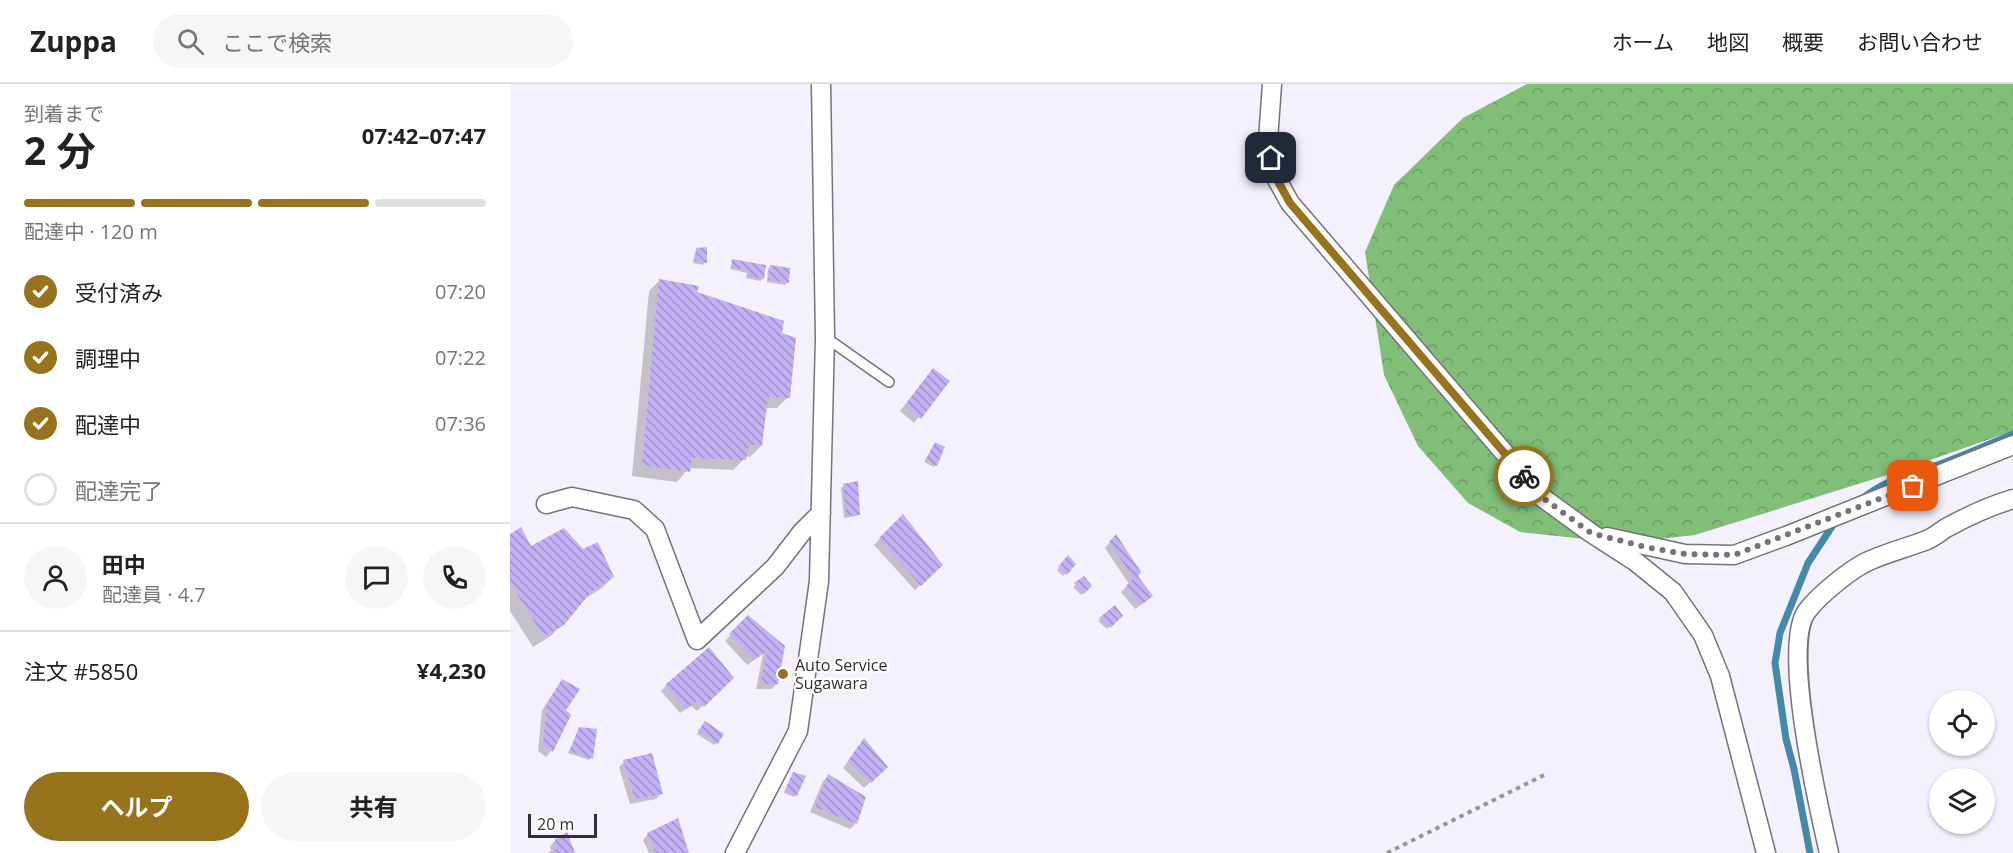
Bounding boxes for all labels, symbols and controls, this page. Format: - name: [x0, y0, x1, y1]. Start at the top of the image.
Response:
- search box: [153, 14, 573, 68]
- text: Zuppa: [30, 22, 117, 60]
- icon: search: [174, 25, 207, 58]
- text: ここで検索: [222, 27, 332, 57]
- text: ホーム: [1612, 28, 1674, 56]
- text: 地図: [1707, 28, 1749, 56]
- text: 概要: [1782, 28, 1824, 56]
- text: お問い合わせ: [1857, 28, 1983, 56]
- text: 到着まで: [24, 100, 104, 127]
- text: 07:42–07:47: [362, 120, 486, 150]
- text: 2 分: [24, 123, 95, 176]
- pin: [1245, 132, 1296, 183]
- icon: home: [1254, 141, 1287, 174]
- text: 配達中 · 120 m: [24, 218, 158, 245]
- icon: check: [24, 275, 57, 308]
- text: 受付済み: [75, 277, 163, 307]
- text: 07:20: [435, 278, 486, 305]
- icon: check: [24, 341, 57, 374]
- text: 調理中: [75, 343, 141, 373]
- text: 07:22: [435, 344, 486, 371]
- icon: check: [24, 407, 57, 440]
- text: 配達中: [75, 409, 141, 439]
- text: 07:36: [435, 410, 486, 437]
- courier: [1494, 446, 1554, 506]
- icon: bike: [1508, 460, 1541, 493]
- pin: [1887, 460, 1938, 511]
- icon: bag: [1896, 469, 1929, 502]
- text: 配達完了: [75, 475, 163, 505]
- button: person: [24, 546, 87, 609]
- button: chat: [345, 546, 408, 609]
- button: phone: [423, 546, 486, 609]
- text: 田中: [102, 549, 146, 579]
- text: 配達員 · 4.7: [102, 581, 206, 608]
- place label: Auto Service Sugawara: [795, 654, 887, 694]
- text: ¥4,230: [417, 655, 486, 685]
- text: 注文 #5850: [24, 656, 138, 686]
- marker: Auto Service Sugawara: [776, 667, 790, 681]
- map controls: [1929, 690, 1995, 834]
- button: locate: [1929, 690, 1995, 756]
- button: layers: [1929, 768, 1995, 834]
- button: ヘルプ: [24, 772, 249, 841]
- button: 共有: [261, 772, 486, 841]
- scale bar: [528, 811, 597, 838]
- text: 20 m: [537, 813, 574, 835]

